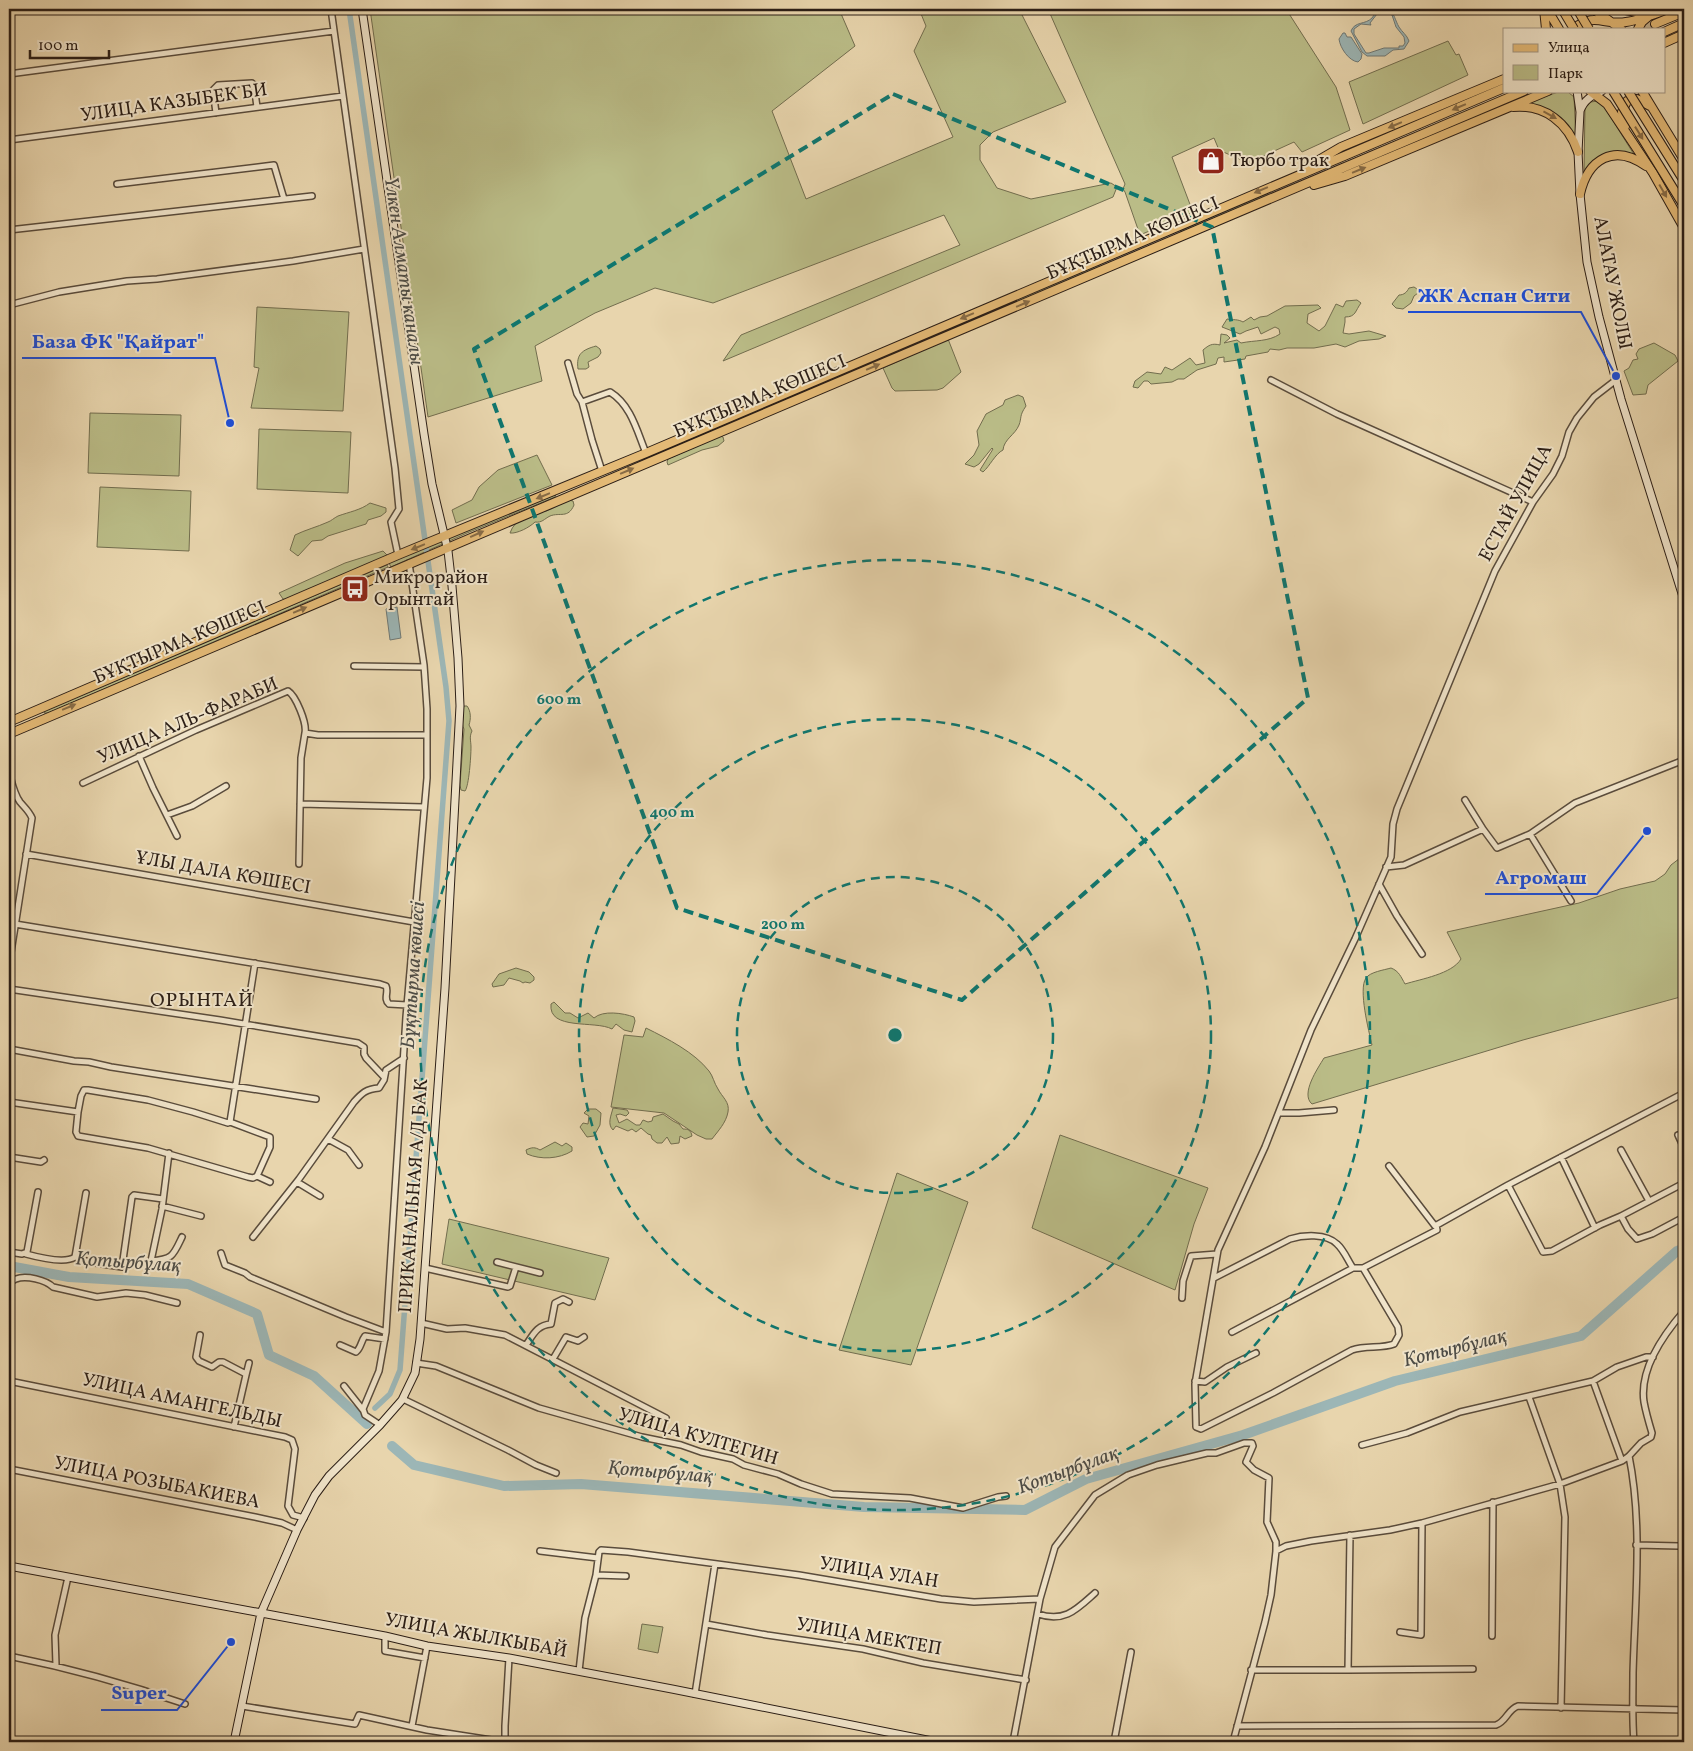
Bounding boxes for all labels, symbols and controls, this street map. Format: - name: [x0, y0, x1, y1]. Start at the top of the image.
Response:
- scale bar: [30, 28, 109, 60]
- legend: [1503, 28, 1666, 92]
- text: 100 m: [38, 36, 78, 57]
- text: Улица: [1548, 38, 1590, 59]
- text: Парк: [1548, 64, 1583, 85]
- street label: УЛИЦА КАЗЫБЕК БИ: [79, 77, 269, 129]
- one-way arrow: [1451, 103, 1466, 111]
- one-way arrow: [1543, 111, 1556, 120]
- one-way arrow: [1388, 122, 1402, 130]
- one-way arrow: [1634, 126, 1643, 139]
- shop icon: Тюрбо трак: [1196, 146, 1226, 176]
- place label: Тюрбо трак: [1230, 148, 1329, 174]
- one-way arrow: [1352, 165, 1366, 173]
- water label: Үлкен Алматы каналы: [376, 175, 430, 367]
- one-way arrow: [1659, 183, 1667, 198]
- one-way arrow: [1254, 187, 1268, 195]
- street label: БҰҚТЫРМА КӨШЕСІ: [1043, 191, 1223, 287]
- street label: АЛАТАУ ЖОЛЫ: [1586, 214, 1638, 352]
- callout: ЖК Аспан Сити: [1408, 277, 1581, 312]
- text: ЖК Аспан Сити: [1418, 283, 1570, 311]
- one-way arrow: [1016, 299, 1030, 307]
- one-way arrow: [960, 312, 974, 320]
- callout: База ФК "Қайрат": [22, 323, 215, 358]
- text: База ФК "Қайрат": [32, 329, 204, 357]
- street label: БҰҚТЫРМА КӨШЕСІ: [670, 349, 850, 445]
- one-way arrow: [866, 362, 880, 370]
- street label: ЕСТАЙ УЛИЦА: [1473, 439, 1559, 567]
- one-way arrow: [620, 467, 635, 475]
- one-way arrow: [536, 492, 550, 500]
- one-way arrow: [470, 530, 484, 538]
- one-way arrow: [410, 543, 425, 551]
- place label: Микрорайон Орынтай: [374, 565, 488, 613]
- bus stop icon: Микрорайон Орынтай: [340, 574, 370, 604]
- street label: БҰҚТЫРМА КӨШЕСІ: [90, 595, 270, 691]
- one-way arrow: [293, 605, 307, 613]
- street label: УЛИЦА АЛЬ-ФАРАБИ: [94, 671, 282, 771]
- text: 600 m: [537, 690, 582, 711]
- one-way arrow: [62, 703, 77, 711]
- text: 400 m: [650, 803, 695, 824]
- street label: ҰЛЫ ДАЛА КӨШЕСІ: [133, 845, 313, 901]
- callout: Агромаш: [1485, 859, 1597, 894]
- text: Агромаш: [1495, 865, 1587, 893]
- water label: Бұқтырма көшесі: [395, 899, 433, 1050]
- text: 200 m: [761, 915, 805, 936]
- district label: ОРЫНТАЙ: [150, 987, 254, 1015]
- centre of rings: [886, 1026, 904, 1044]
- street label: ПРИКАНАЛЬНАЯ А/Д БАК: [393, 1078, 435, 1314]
- water label: Қотырбұлақ: [74, 1245, 182, 1281]
- water label: Қотырбұлақ: [1400, 1323, 1510, 1375]
- street label: УЛИЦА АМАНГЕЛЬДЫ: [80, 1367, 284, 1435]
- street label: УЛИЦА КУЛТЕГИН: [615, 1402, 781, 1472]
- water label: Қотырбұлақ: [1014, 1440, 1123, 1502]
- street label: УЛИЦА РОЗЫБАКИЕВА: [52, 1450, 262, 1516]
- water label: Қотырбұлақ: [606, 1454, 714, 1492]
- street label: УЛИЦА УЛАН: [818, 1551, 940, 1595]
- street label: УЛИЦА ЖЫЛКЫБАЙ: [383, 1607, 569, 1665]
- street label: УЛИЦА МЕКТЕП: [794, 1611, 944, 1663]
- callout: Super: [101, 1675, 177, 1710]
- text: Super: [111, 1680, 167, 1708]

